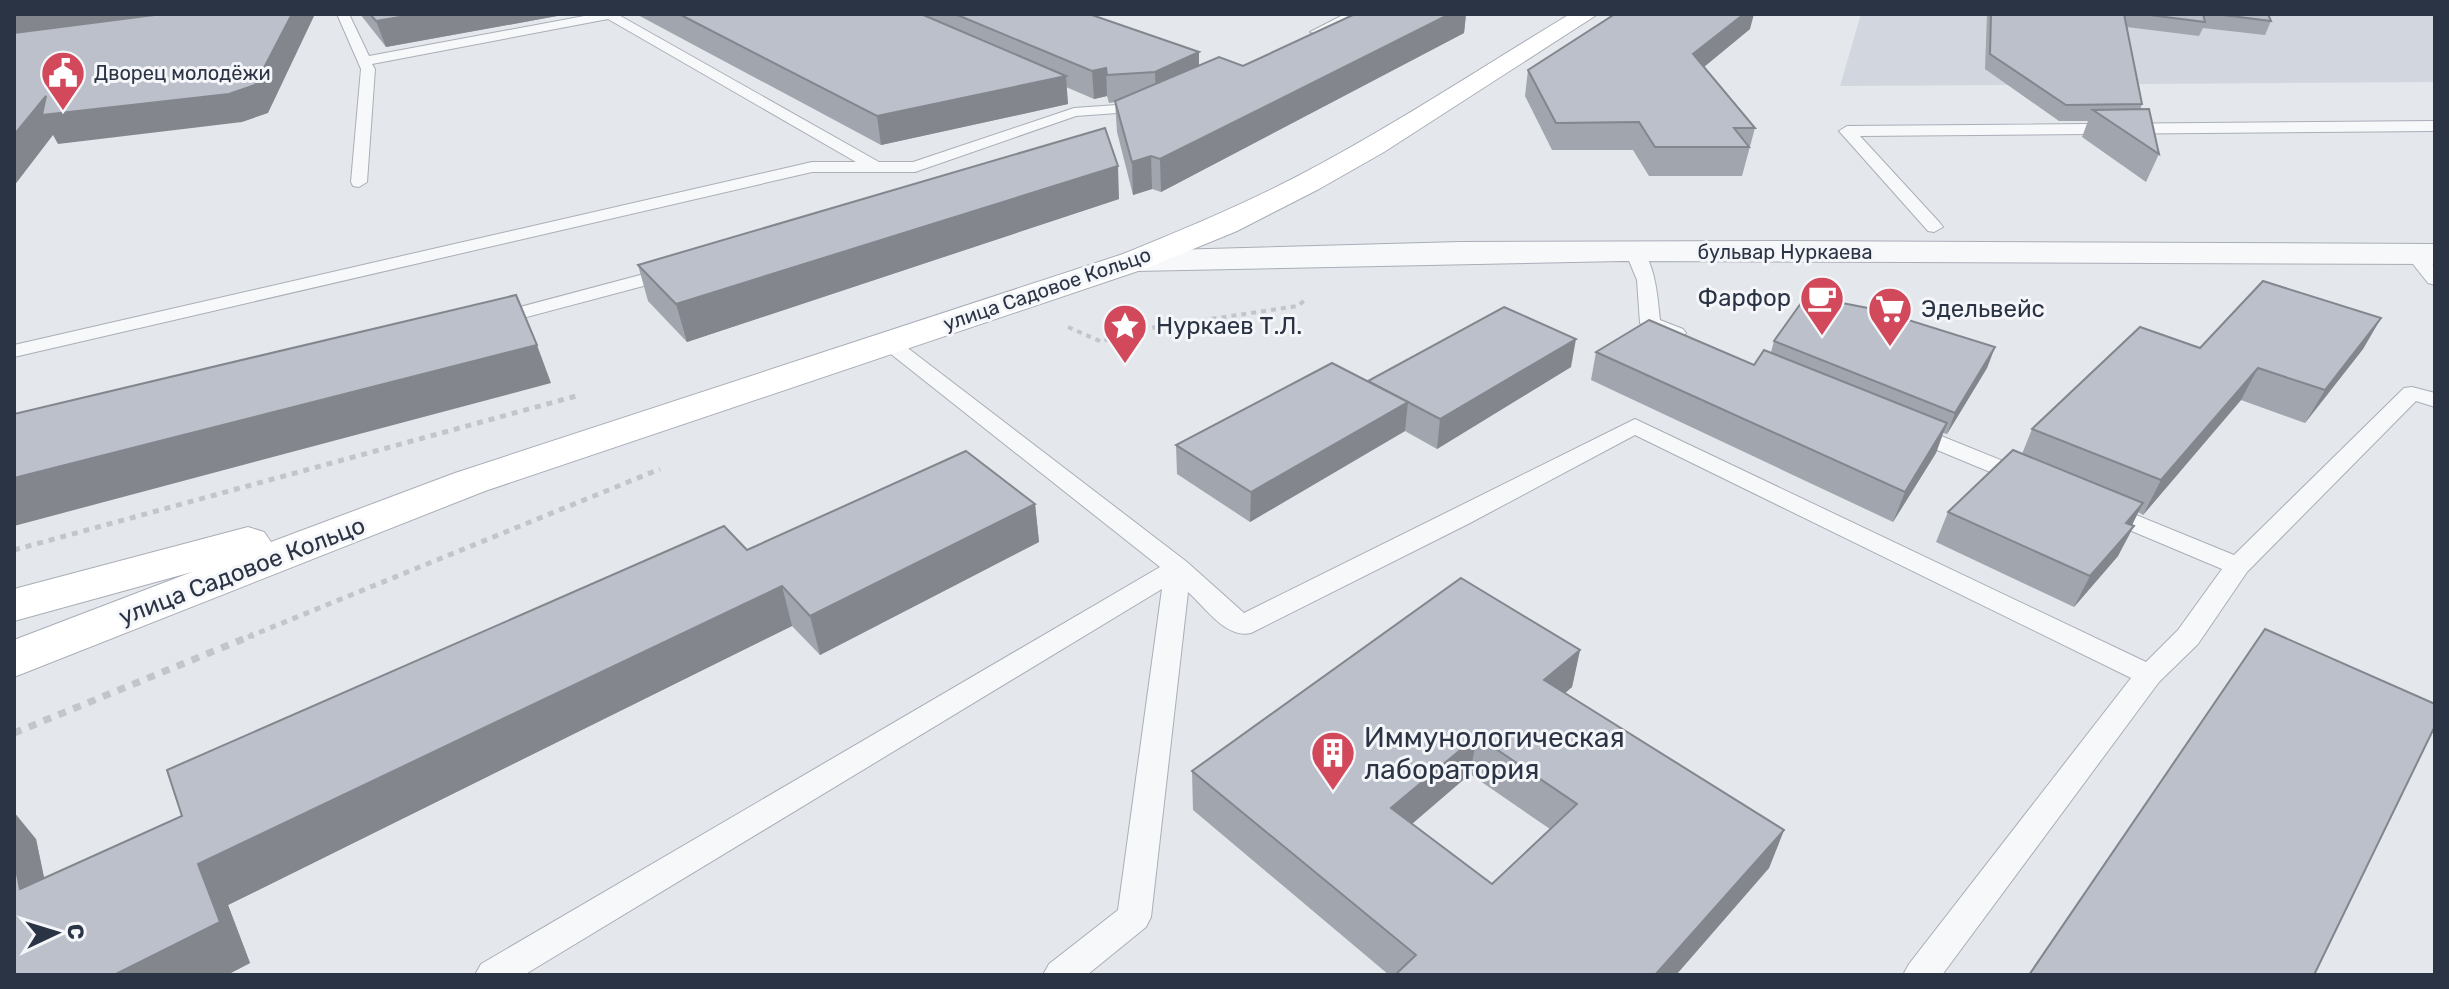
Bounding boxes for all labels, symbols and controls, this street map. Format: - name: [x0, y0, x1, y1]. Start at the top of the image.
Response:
- public building icon: Дворец молодёжи: [39, 49, 87, 112]
- place label: Дворец молодёжи: [94, 61, 271, 85]
- street label: бульвар Нуркаева: [1697, 240, 1873, 264]
- street label: улица Садовое Кольцо: [940, 242, 1154, 336]
- cafe icon: Фарфор: [1798, 274, 1846, 337]
- place label: Фарфор: [1698, 284, 1791, 312]
- supermarket icon: Эдельвейс: [1866, 285, 1914, 348]
- place label: Эдельвейс: [1921, 295, 2045, 323]
- place icon: Нуркаев Т.Л.: [1101, 302, 1149, 365]
- place label: Нуркаев Т.Л.: [1156, 312, 1302, 340]
- street label: улица Садовое Кольцо: [115, 511, 369, 631]
- place label: Иммунологическая лаборатория: [1364, 721, 1625, 786]
- building icon: Иммунологическая лаборатория: [1309, 729, 1357, 792]
- north arrow: [16, 893, 96, 973]
- text: С: [61, 923, 89, 940]

